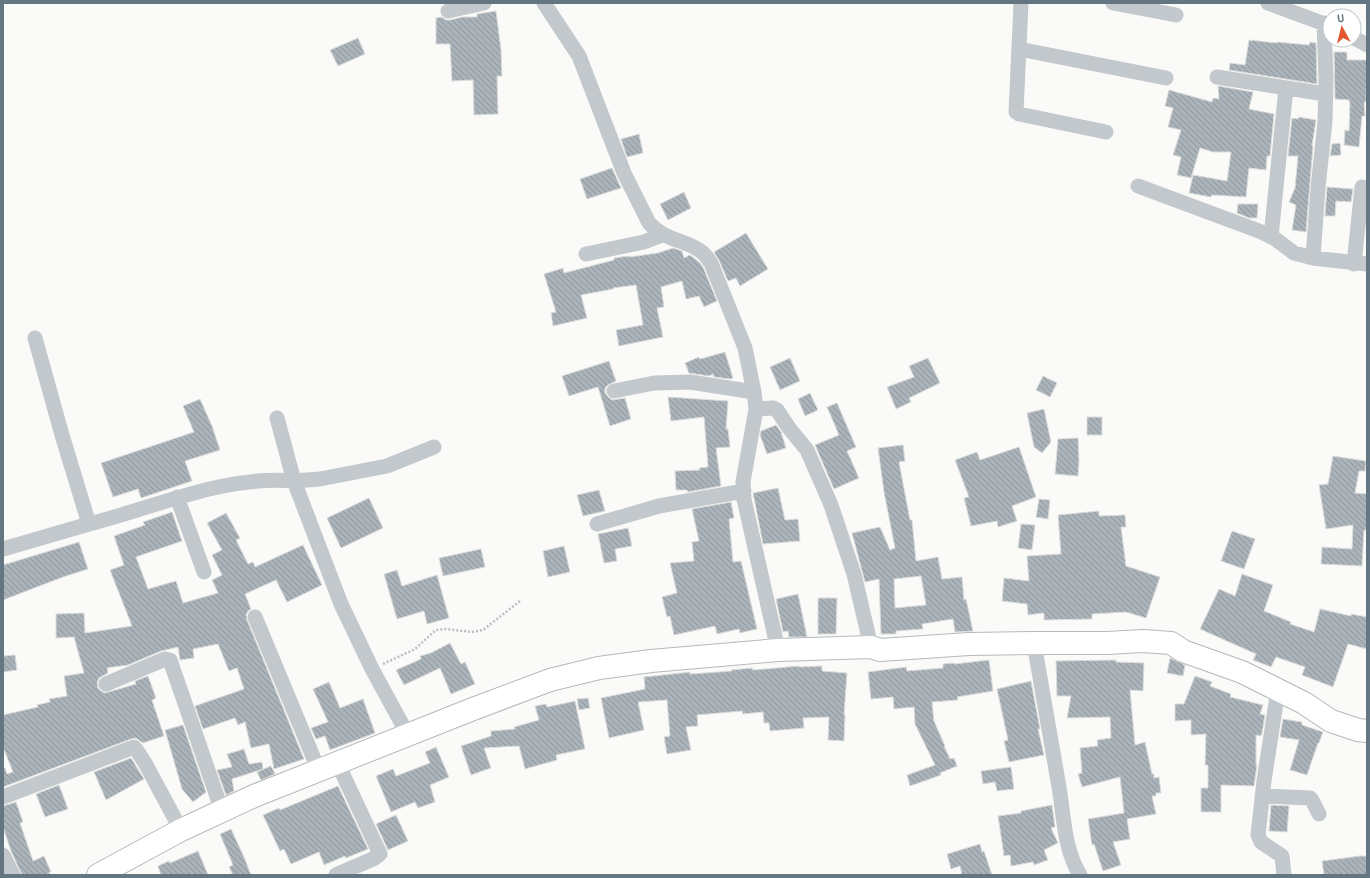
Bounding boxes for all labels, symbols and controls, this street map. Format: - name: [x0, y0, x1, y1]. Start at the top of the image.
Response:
- north arrow: [1322, 8, 1362, 48]
- text: U: [1337, 11, 1345, 25]

